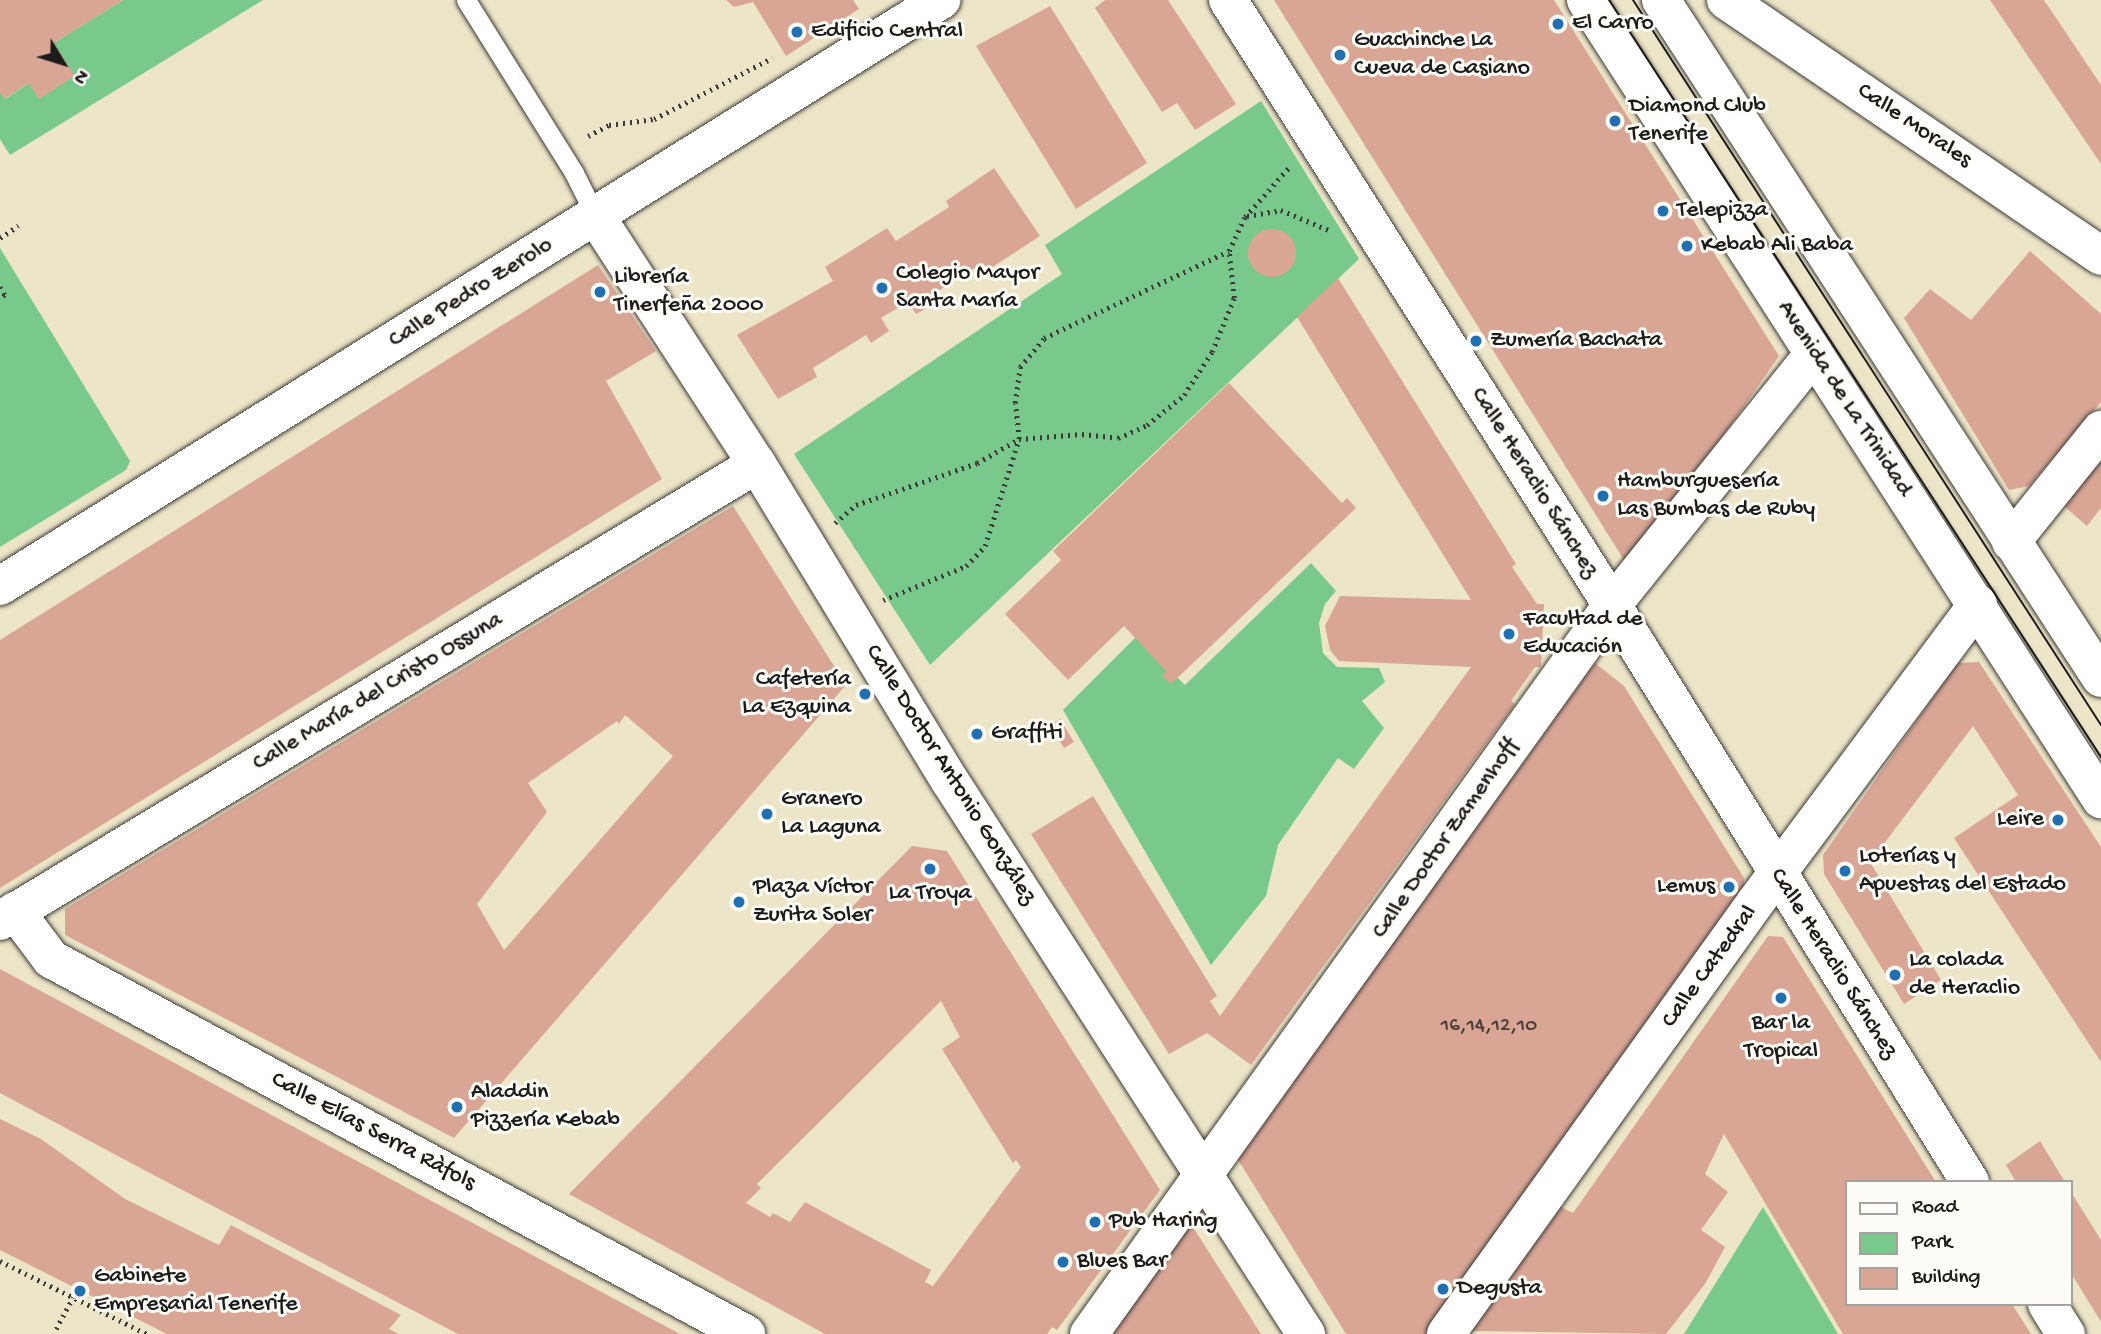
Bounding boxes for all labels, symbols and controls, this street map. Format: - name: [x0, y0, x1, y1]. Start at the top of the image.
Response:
- place label: El Carro: [1572, 10, 1654, 38]
- marker: El Carro: [1550, 16, 1566, 32]
- place label: Edificio Central: [811, 18, 963, 46]
- marker: Edificio Central: [789, 24, 805, 40]
- place label: Guachinche La Cueva de Casiano: [1354, 27, 1530, 83]
- north arrow: [28, 28, 98, 98]
- marker: Guachinche La Cueva de Casiano: [1332, 47, 1348, 63]
- text: N: [67, 64, 93, 88]
- street label: Calle Morales: [1851, 77, 1977, 175]
- place label: Diamond Club Tenerife: [1629, 93, 1766, 149]
- marker: Diamond Club Tenerife: [1607, 113, 1623, 129]
- place label: Telepizza: [1677, 197, 1768, 225]
- marker: Telepizza: [1655, 203, 1671, 219]
- street label: Calle Pedro Zerolo: [384, 231, 558, 355]
- place label: Kebab Ali Baba: [1701, 232, 1853, 260]
- marker: Kebab Ali Baba: [1679, 238, 1695, 254]
- place label: Colegio Mayor Santa María: [896, 260, 1039, 316]
- place label: Librería Tinerfeña 2000: [614, 264, 764, 320]
- marker: Colegio Mayor Santa María: [874, 280, 890, 296]
- marker: Librería Tinerfeña 2000: [592, 284, 608, 300]
- street label: Avenida de La Trinidad: [1770, 296, 1918, 502]
- place label: Zumería Bachata: [1490, 327, 1662, 355]
- marker: Zumería Bachata: [1468, 333, 1484, 349]
- street label: Calle Heraclio Sánchez: [1464, 382, 1604, 584]
- place label: Hamburguesería Las Bumbas de Ruby: [1617, 468, 1815, 524]
- marker: Hamburguesería Las Bumbas de Ruby: [1595, 488, 1611, 504]
- street label: Calle María del Cristo Ossuna: [248, 606, 508, 778]
- place label: Facultad de Educación: [1523, 606, 1643, 662]
- marker: Facultad de Educación: [1501, 626, 1517, 642]
- street label: Calle Doctor Antonio González: [858, 640, 1042, 910]
- place label: Cafetería La Ezquina: [742, 666, 851, 722]
- marker: Cafetería La Ezquina: [857, 686, 873, 702]
- place label: Graffiti: [991, 720, 1063, 748]
- marker: Graffiti: [969, 726, 985, 742]
- street label: Calle Doctor Zamenhoff: [1366, 734, 1526, 944]
- place label: Granero La Laguna: [781, 786, 881, 842]
- marker: Granero La Laguna: [759, 806, 775, 822]
- place label: Leire: [1997, 806, 2044, 834]
- marker: Leire: [2050, 812, 2066, 828]
- place label: Loterías y Apuestas del Estado: [1859, 843, 2066, 899]
- marker: La Troya: [922, 861, 938, 877]
- street label: Calle Heraclio Sánchez: [1763, 863, 1903, 1065]
- marker: Loterías y Apuestas del Estado: [1837, 863, 1853, 879]
- place label: Lemus: [1657, 873, 1715, 901]
- place label: Plaza Víctor Zurita Soler: [753, 874, 872, 930]
- marker: Lemus: [1721, 879, 1737, 895]
- place label: La Troya: [888, 880, 972, 908]
- marker: Plaza Víctor Zurita Soler: [731, 894, 747, 910]
- street label: Calle Catedral: [1656, 900, 1764, 1034]
- place label: La colada de Heraclio: [1909, 947, 2020, 1003]
- marker: La colada de Heraclio: [1887, 967, 1903, 983]
- marker: Bar la Tropical: [1773, 990, 1789, 1006]
- place label: Bar la Tropical: [1744, 1010, 1818, 1066]
- house number: 16,14,12,10: [1441, 1014, 1537, 1040]
- street label: Calle Elías Serra Ràfols: [266, 1066, 480, 1198]
- place label: Aladdin Pizzería Kebab: [471, 1079, 620, 1135]
- marker: Aladdin Pizzería Kebab: [449, 1099, 465, 1115]
- legend: [1846, 1180, 2073, 1306]
- text: Road: [1912, 1196, 1958, 1221]
- place label: Pub Haring: [1109, 1208, 1218, 1236]
- marker: Pub Haring: [1087, 1214, 1103, 1230]
- text: Park: [1912, 1231, 1952, 1256]
- place label: Blues Bar: [1077, 1248, 1167, 1276]
- marker: Blues Bar: [1055, 1254, 1071, 1270]
- place label: Gabinete Empresarial Tenerife: [94, 1263, 298, 1319]
- text: Building: [1912, 1266, 1981, 1291]
- place label: Degusta: [1457, 1275, 1542, 1303]
- marker: Degusta: [1435, 1281, 1451, 1297]
- marker: Gabinete Empresarial Tenerife: [72, 1283, 88, 1299]

